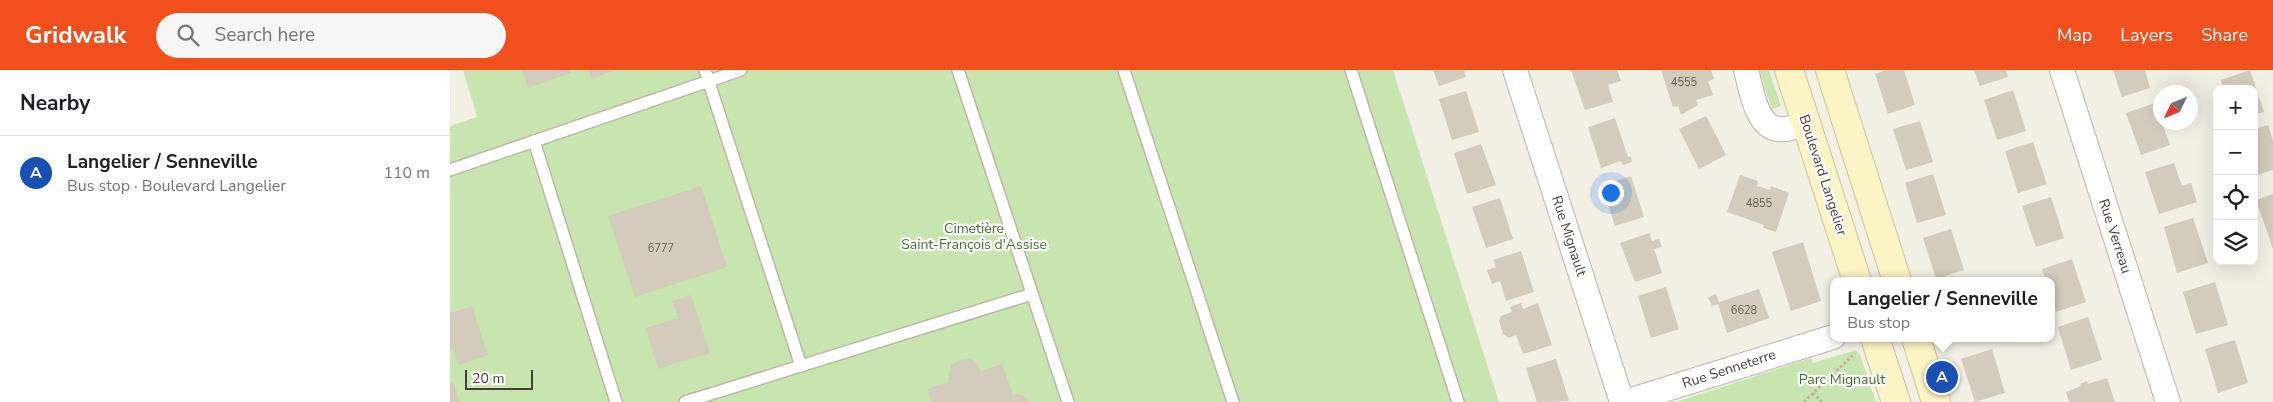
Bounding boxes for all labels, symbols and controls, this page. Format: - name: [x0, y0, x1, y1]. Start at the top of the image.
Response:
- search box: [156, 13, 506, 58]
- text: Gridwalk: [25, 19, 126, 51]
- icon: search: [174, 21, 202, 49]
- text: Search here: [214, 22, 315, 48]
- text: Map: [2057, 23, 2092, 47]
- text: Layers: [2120, 23, 2173, 47]
- text: Share: [2201, 23, 2248, 47]
- house number: 4555: [1671, 75, 1698, 90]
- north arrow: [2153, 85, 2198, 130]
- map controls: [2213, 85, 2258, 265]
- button: +: [2213, 85, 2258, 130]
- text: Nearby: [20, 89, 90, 117]
- street label: Boulevard Langelier: [1794, 112, 1852, 238]
- button: −: [2213, 130, 2258, 175]
- text: Langelier / Senneville: [67, 149, 258, 175]
- text: A: [30, 162, 42, 184]
- text: 110 m: [383, 162, 430, 184]
- text: Bus stop · Boulevard Langelier: [67, 175, 286, 197]
- button: locate: [2213, 175, 2258, 220]
- your location: [1598, 180, 1624, 206]
- street label: Rue Mignault: [1547, 193, 1591, 279]
- house number: 4855: [1746, 196, 1773, 211]
- street label: Rue Verreau: [2094, 196, 2136, 276]
- park label: Cimetière Saint-François d'Assise: [901, 219, 1047, 254]
- button: layers: [2213, 220, 2258, 265]
- house number: 6777: [648, 241, 674, 256]
- popup: [1830, 277, 2055, 342]
- text: Langelier / Senneville: [1847, 286, 2038, 312]
- house number: 6628: [1731, 303, 1758, 318]
- text: Bus stop: [1847, 312, 1910, 334]
- street label: Rue Senneterre: [1680, 345, 1778, 393]
- pin: A: [1926, 358, 1958, 396]
- scale bar: [465, 367, 532, 390]
- text: 20 m: [472, 369, 504, 388]
- park label: Parc Mignault: [1799, 370, 1885, 389]

